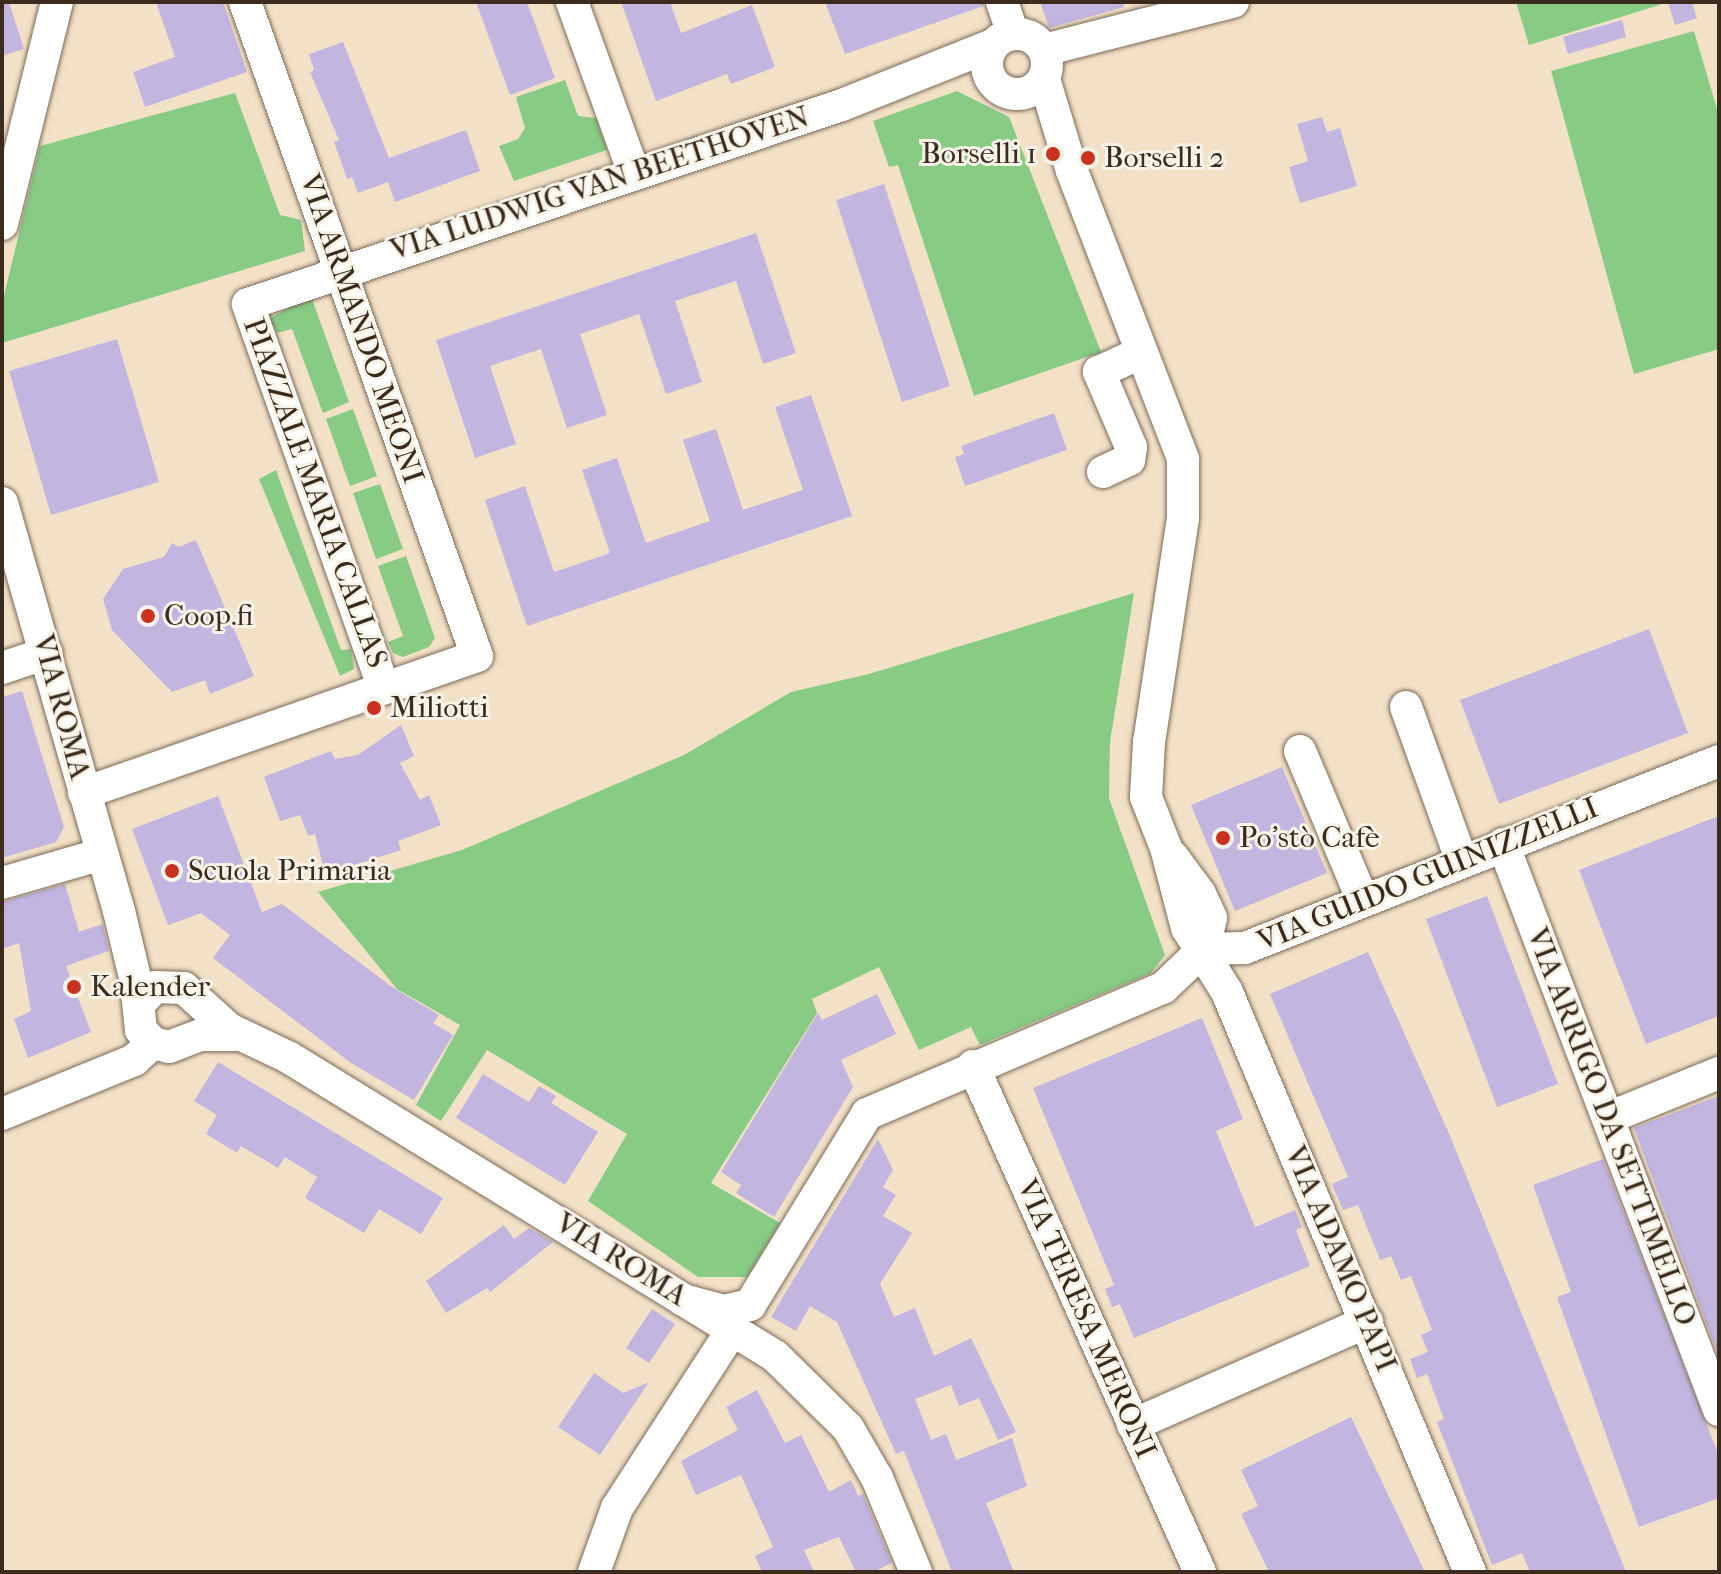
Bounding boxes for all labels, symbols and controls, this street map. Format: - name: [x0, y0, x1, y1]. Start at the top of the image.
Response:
- street label: VIA LUDWIG VAN BEETHOVEN: [386, 99, 814, 269]
- place label: Borselli 1: [921, 136, 1037, 172]
- place label: Borselli 2: [1104, 140, 1224, 176]
- marker: Borselli 1: [1044, 145, 1062, 163]
- marker: Borselli 2: [1079, 149, 1097, 167]
- street label: VIA ARMANDO MEONI: [291, 170, 431, 488]
- street label: PIAZZALE MARIA CALLAS: [235, 313, 395, 673]
- place label: Coop.fi: [164, 598, 253, 634]
- marker: Coop.fi: [139, 607, 157, 625]
- street label: VIA ROMA: [24, 631, 98, 783]
- place label: Miliotti: [390, 690, 489, 726]
- marker: Miliotti: [365, 699, 383, 717]
- street label: VIA GUIDO GUINIZZELLI: [1253, 790, 1603, 960]
- place label: Po'stò Cafè: [1239, 820, 1380, 856]
- marker: Po'stò Cafè: [1214, 829, 1232, 847]
- place label: Scuola Primaria: [188, 853, 391, 889]
- marker: Scuola Primaria: [163, 862, 181, 880]
- street label: VIA ARRIGO DA SETTIMELLO: [1518, 923, 1704, 1331]
- place label: Kalender: [90, 969, 210, 1005]
- marker: Kalender: [65, 978, 83, 996]
- street label: VIA ADAMO PAPI: [1276, 1141, 1404, 1377]
- street label: VIA TERESA MERONI: [1008, 1174, 1164, 1464]
- street label: VIA ROMA: [549, 1205, 693, 1315]

